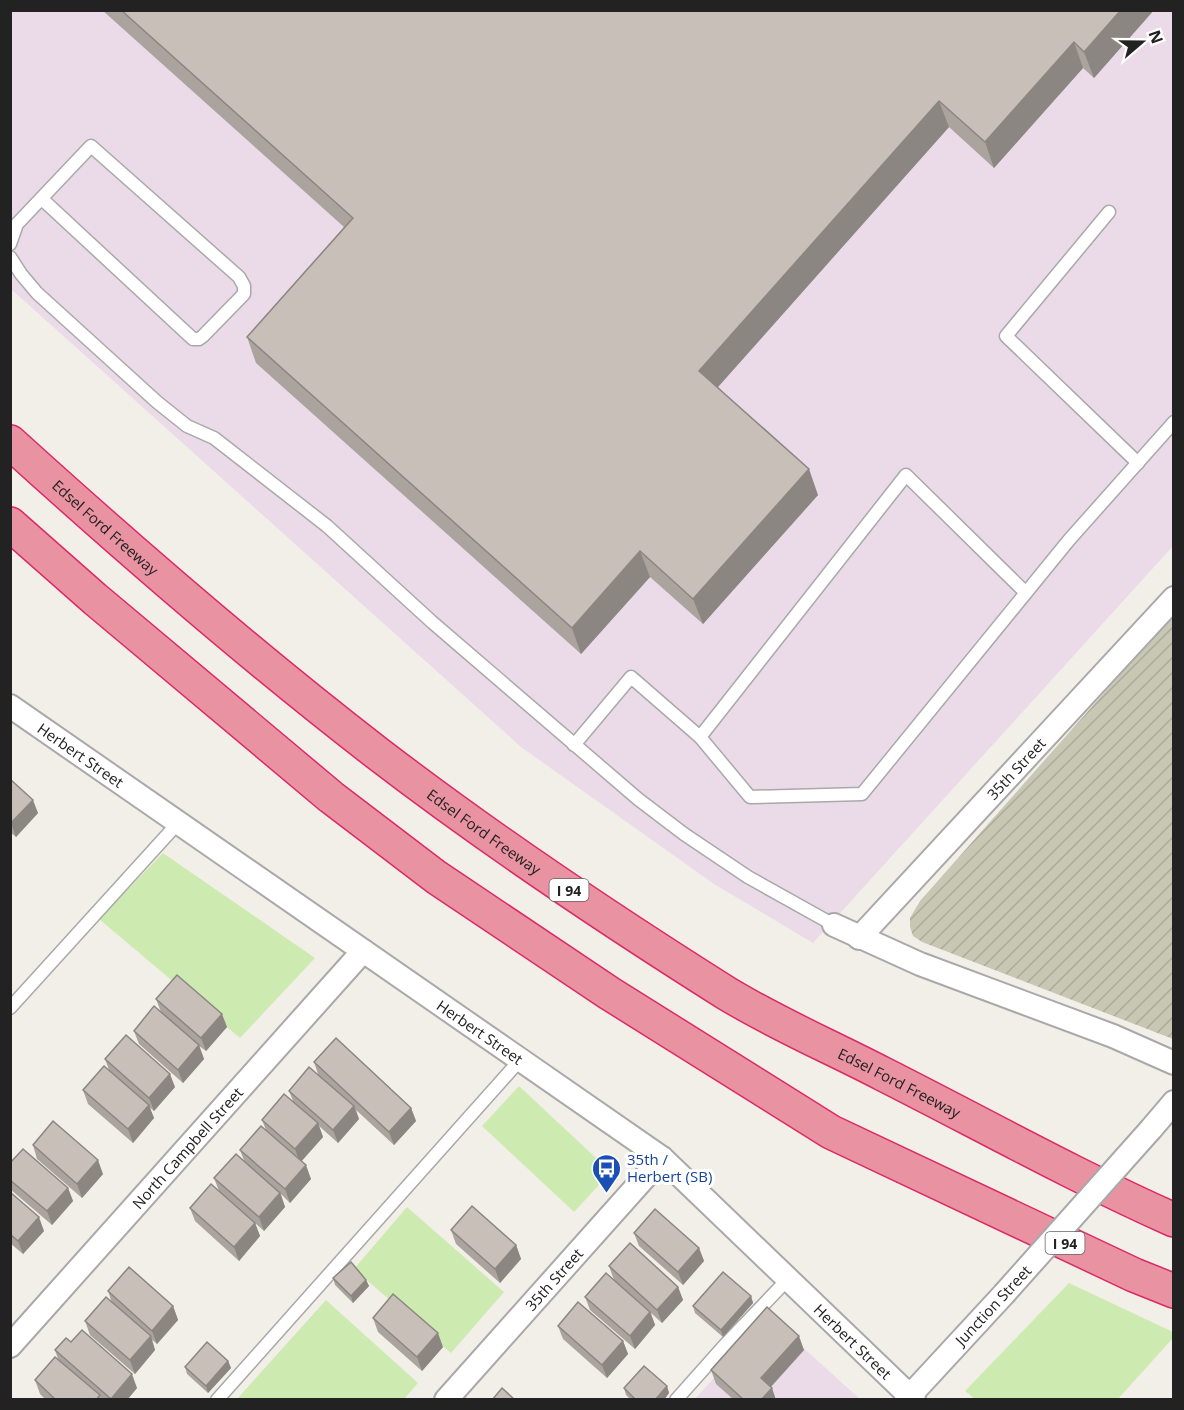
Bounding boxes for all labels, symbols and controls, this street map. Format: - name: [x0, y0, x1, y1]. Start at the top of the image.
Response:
- north arrow: [1112, 12, 1172, 72]
- text: N: [1144, 27, 1169, 47]
- street label: Edsel Ford Freeway: [48, 475, 163, 580]
- street label: Herbert Street: [34, 718, 128, 792]
- street label: 35th Street: [982, 733, 1050, 804]
- street label: Edsel Ford Freeway: [423, 784, 545, 879]
- road number: I 94: [550, 879, 588, 901]
- street label: Herbert Street: [433, 995, 527, 1069]
- street label: Edsel Ford Freeway: [835, 1043, 964, 1122]
- street label: North Campbell Street: [128, 1082, 247, 1213]
- place label: 35th / Herbert (SB): [627, 1149, 712, 1186]
- bus stop icon: 35th / Herbert (SB): [590, 1152, 622, 1194]
- road number: I 94: [1046, 1232, 1084, 1254]
- street label: 35th Street: [521, 1244, 587, 1315]
- street label: Junction Street: [949, 1261, 1035, 1351]
- street label: Herbert Street: [810, 1299, 896, 1383]

